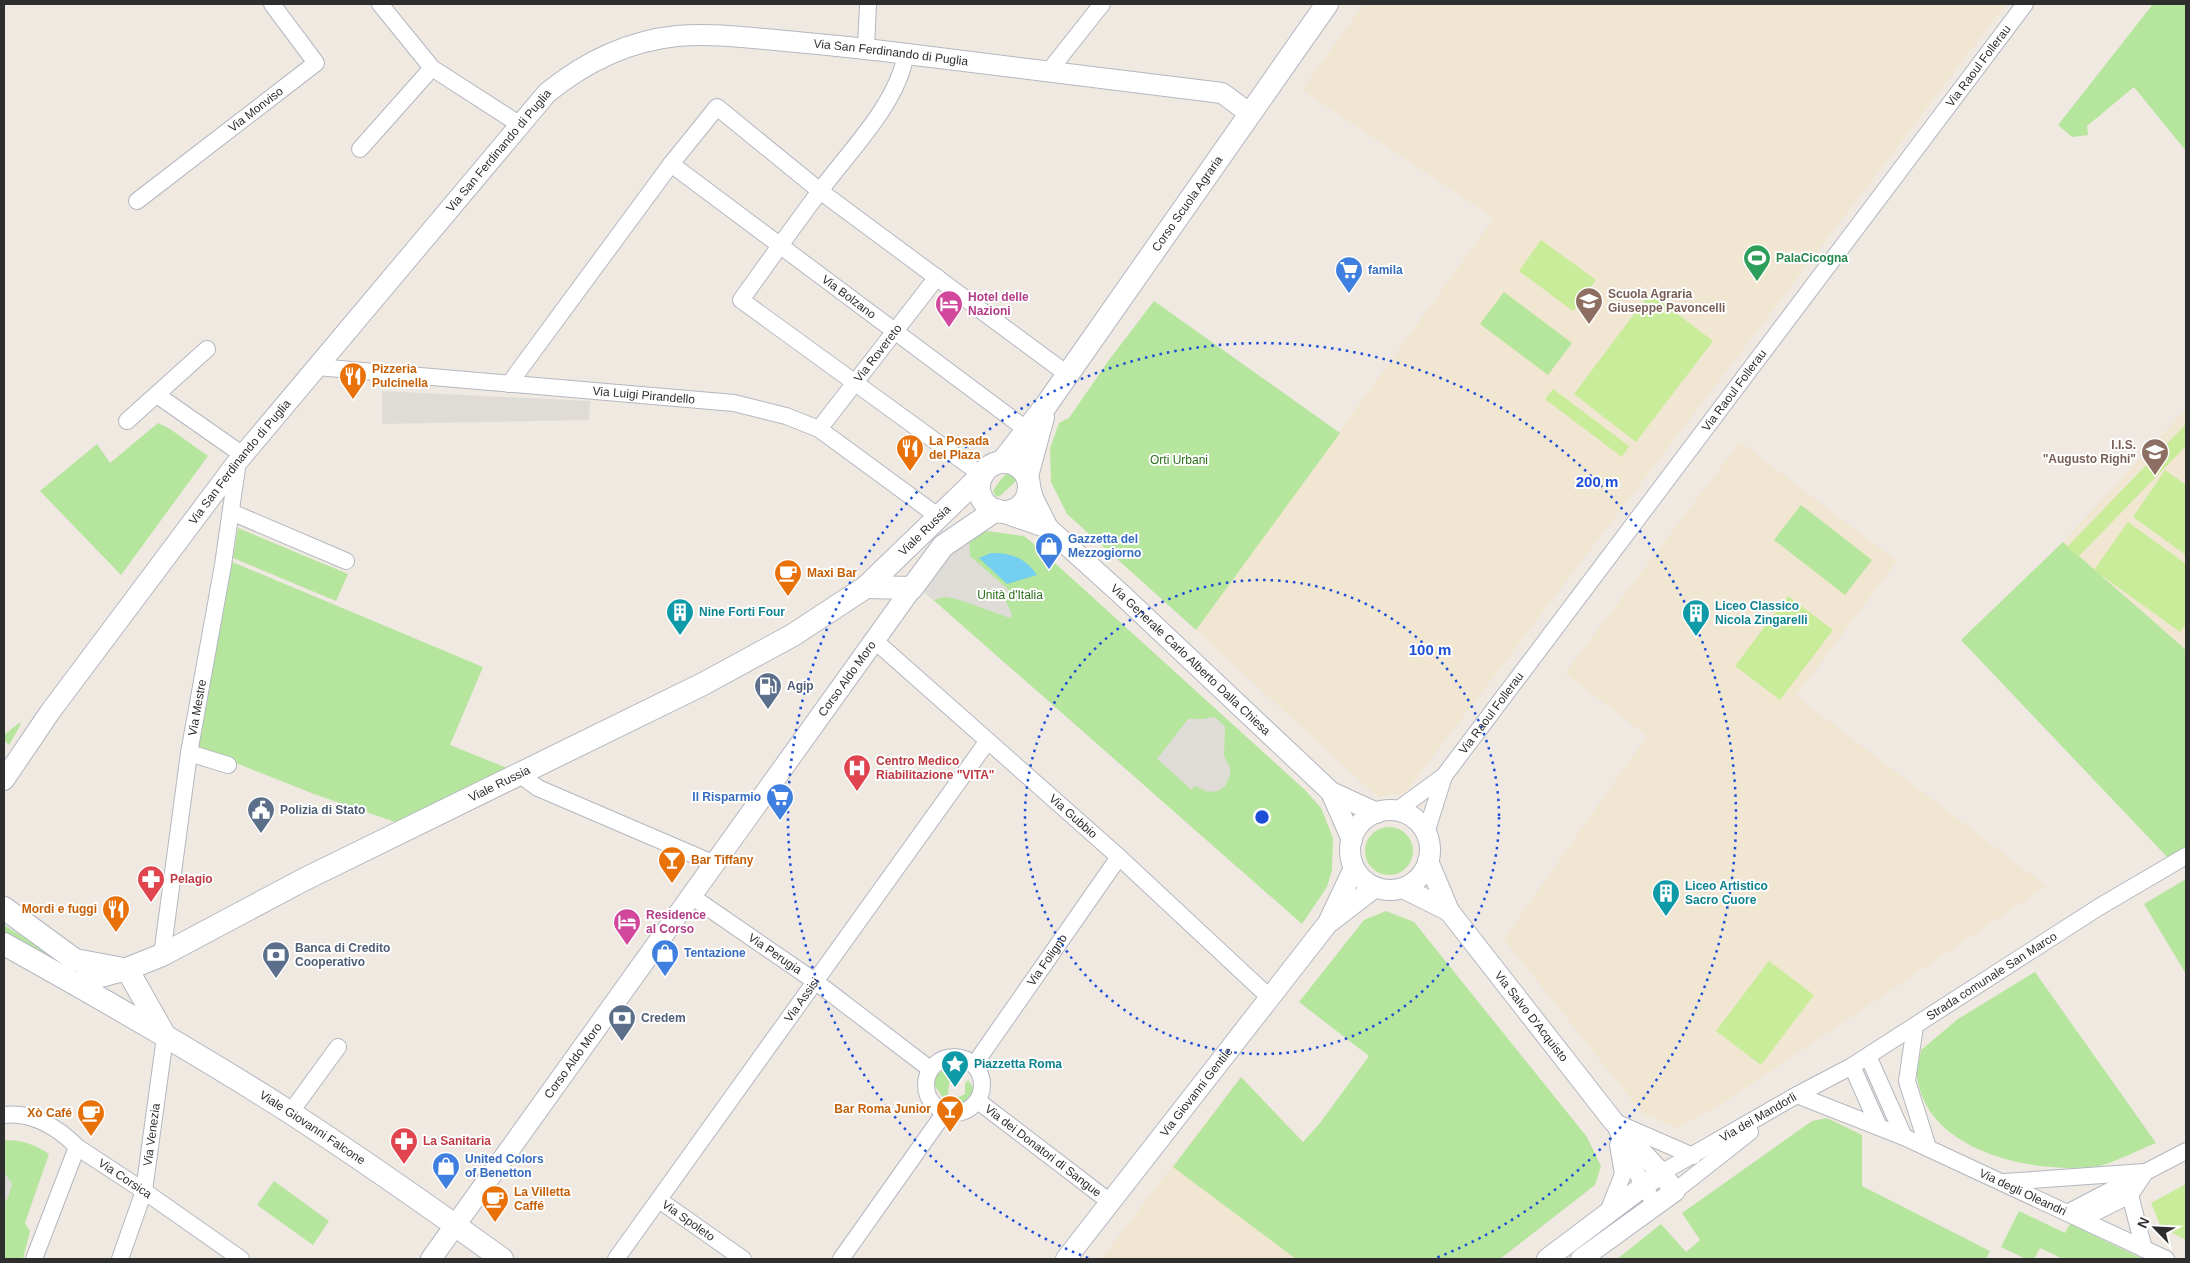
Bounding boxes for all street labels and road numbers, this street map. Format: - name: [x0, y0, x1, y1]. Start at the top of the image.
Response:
- street label: Via Raoul Follerau: [1943, 22, 2014, 110]
- street label: Via San Ferdinando di Puglia: [813, 37, 969, 69]
- street label: Via Monviso: [226, 84, 286, 135]
- street label: Via San Ferdinando di Puglia: [443, 86, 554, 215]
- street label: Corso Scuola Agraria: [1149, 153, 1226, 254]
- street label: Via Bolzano: [819, 272, 879, 322]
- street label: Via Rovereto: [851, 321, 905, 385]
- street label: Via Raoul Follerau: [1699, 347, 1769, 434]
- street label: Via Luigi Pirandello: [592, 384, 696, 407]
- street label: Via San Ferdinando di Puglia: [186, 396, 294, 527]
- street label: Viale Russia: [896, 502, 954, 559]
- street label: Via Generale Carlo Alberto Dalla Chiesa: [1108, 581, 1274, 738]
- street label: Corso Aldo Moro: [815, 638, 879, 719]
- street label: Via Raoul Follerau: [1456, 670, 1527, 757]
- street label: Via Mestre: [185, 678, 209, 737]
- street label: Viale Russia: [466, 763, 533, 805]
- street label: Via Gubbio: [1046, 791, 1100, 841]
- street label: Strada comunale San Marco: [1924, 929, 2060, 1023]
- street label: Via Perugia: [746, 930, 805, 977]
- street label: Via Foligno: [1024, 931, 1070, 989]
- street label: Via Salvo D'Acquisto: [1492, 968, 1571, 1065]
- street label: Via Assisi: [781, 975, 823, 1025]
- street label: Corso Aldo Moro: [541, 1020, 605, 1101]
- street label: Via Giovanni Gentile: [1157, 1044, 1236, 1139]
- street label: Viale Giovanni Falcone: [257, 1088, 368, 1168]
- street label: Via dei Mandorli: [1717, 1090, 1799, 1145]
- street label: Via Venezia: [140, 1102, 163, 1167]
- street label: Via dei Donatori di Sangue: [982, 1102, 1104, 1200]
- street label: Via Corsica: [96, 1156, 155, 1201]
- street label: Via degli Oleandri: [1977, 1166, 2069, 1219]
- street label: Via Spoleto: [659, 1197, 718, 1244]

